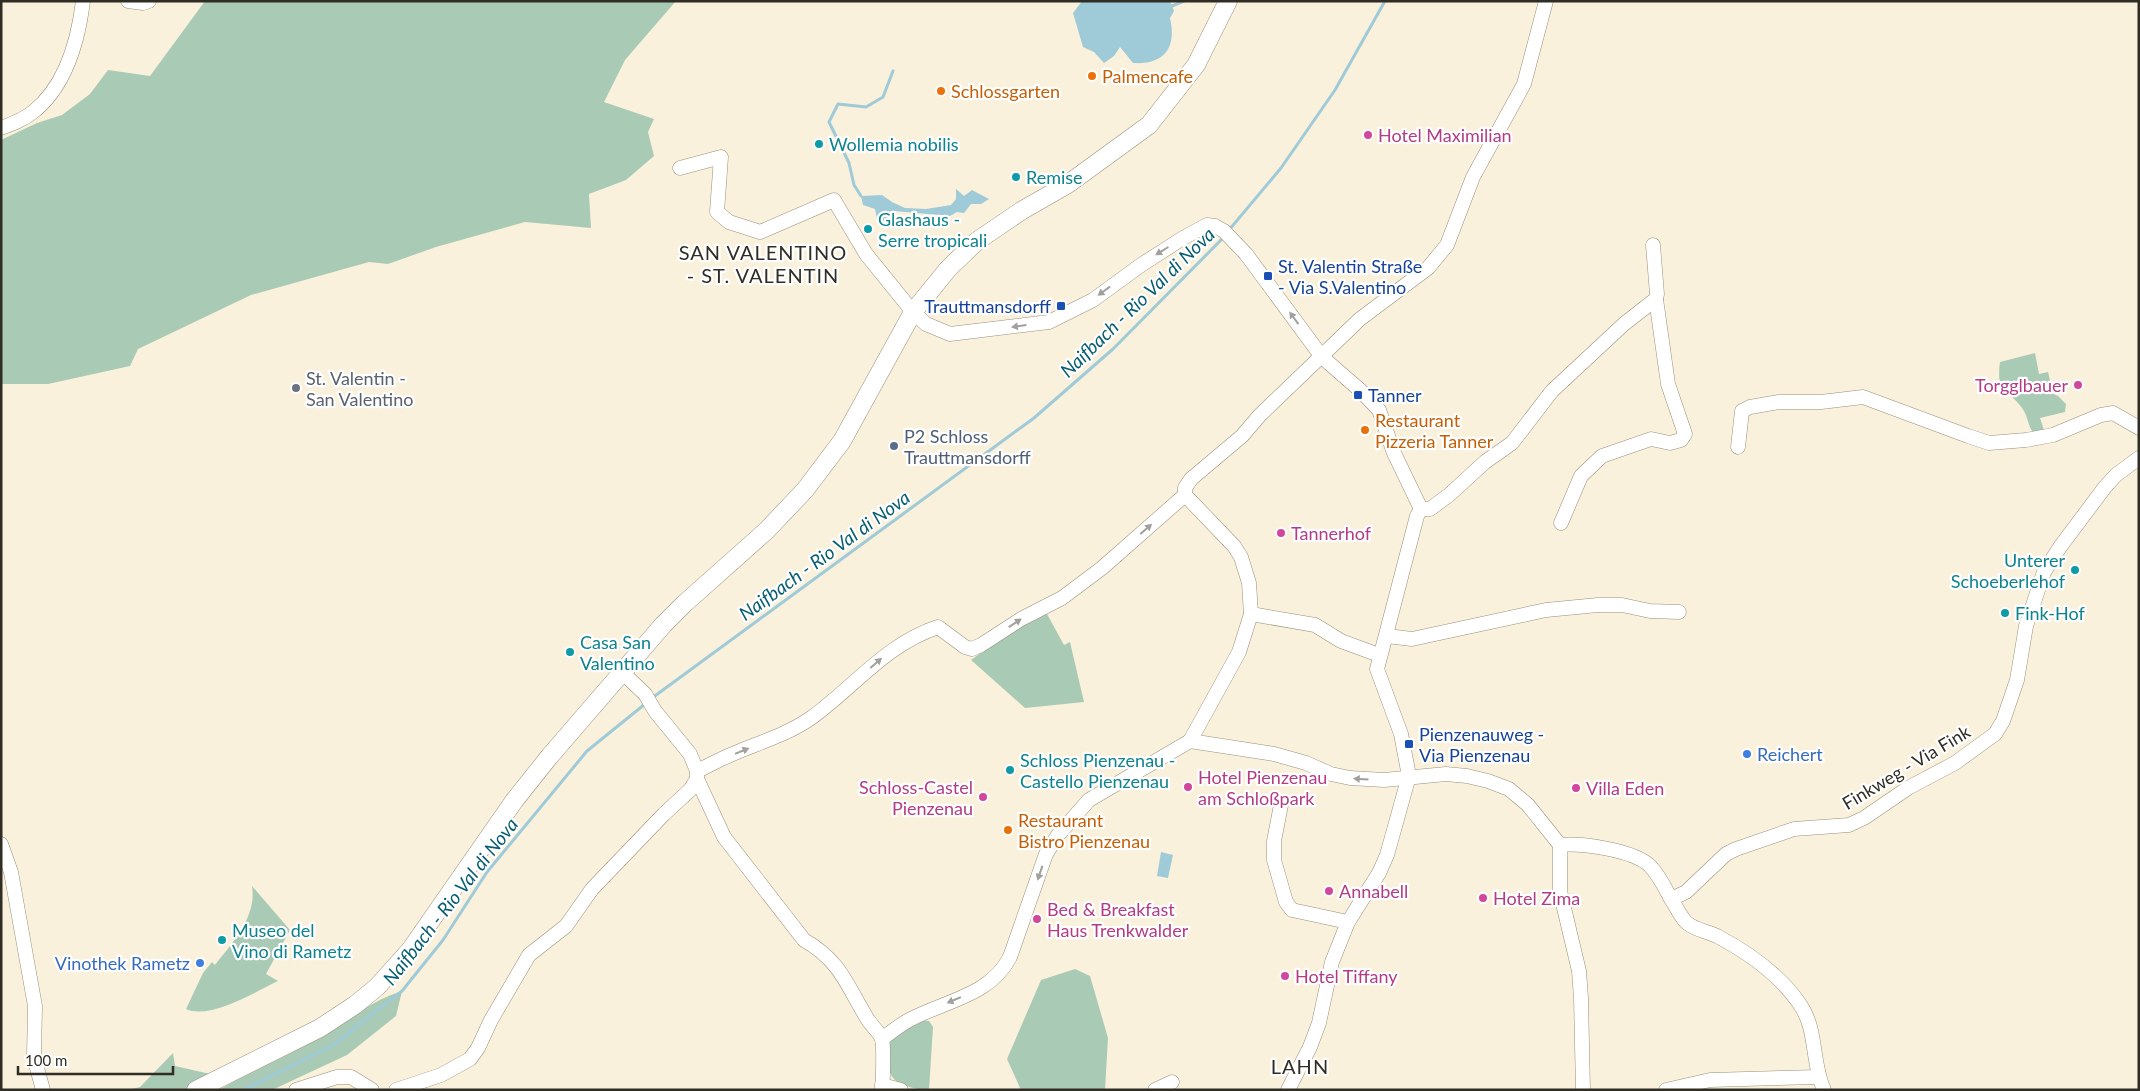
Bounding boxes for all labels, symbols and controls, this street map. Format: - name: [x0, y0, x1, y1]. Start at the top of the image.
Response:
- place label: Palmencafe: [1102, 65, 1193, 87]
- marker: Palmencafe: [1086, 70, 1098, 82]
- place label: Schlossgarten: [951, 80, 1060, 102]
- marker: Schlossgarten: [935, 85, 947, 97]
- place label: Hotel Maximilian: [1378, 124, 1512, 146]
- marker: Hotel Maximilian: [1362, 129, 1374, 141]
- place label: Wollemia nobilis: [829, 133, 959, 155]
- marker: Wollemia nobilis: [813, 138, 825, 150]
- place label: Remise: [1026, 166, 1083, 188]
- marker: Remise: [1010, 171, 1022, 183]
- place label: Glashaus - Serre tropicali: [878, 208, 987, 251]
- water label: Naifbach - Rio Val di Nova: [1055, 222, 1219, 382]
- marker: Glashaus - Serre tropicali: [862, 223, 874, 235]
- district label: SAN VALENTINO - ST. VALENTIN: [679, 240, 847, 287]
- one-way arrow: [1155, 247, 1168, 256]
- place label: St. Valentin Straße - Via S.Valentino: [1278, 255, 1422, 298]
- marker: St. Valentin Straße - Via S.Valentino: [1262, 270, 1274, 282]
- one-way arrow: [1097, 286, 1111, 296]
- place label: Trauttmansdorff: [924, 295, 1051, 317]
- marker: Trauttmansdorff: [1055, 300, 1067, 312]
- one-way arrow: [1289, 311, 1299, 324]
- one-way arrow: [1011, 322, 1027, 330]
- place label: St. Valentin - San Valentino: [306, 367, 413, 410]
- place label: Torgglbauer: [1975, 374, 2068, 396]
- marker: Torgglbauer: [2072, 379, 2084, 391]
- marker: St. Valentin - San Valentino: [290, 382, 302, 394]
- place label: Tanner: [1368, 384, 1422, 406]
- marker: Tanner: [1352, 389, 1364, 401]
- place label: Restaurant Pizzeria Tanner: [1375, 409, 1494, 452]
- marker: Restaurant Pizzeria Tanner: [1359, 424, 1371, 436]
- place label: P2 Schloss Trauttmansdorff: [904, 425, 1031, 468]
- marker: P2 Schloss Trauttmansdorff: [888, 440, 900, 452]
- water label: Naifbach - Rio Val di Nova: [734, 485, 914, 625]
- place label: Tannerhof: [1291, 522, 1372, 544]
- one-way arrow: [1140, 524, 1153, 535]
- marker: Tannerhof: [1275, 527, 1287, 539]
- place label: Unterer Schoeberlehof: [1951, 549, 2066, 592]
- marker: Unterer Schoeberlehof: [2069, 564, 2081, 576]
- place label: Fink-Hof: [2015, 602, 2085, 624]
- marker: Fink-Hof: [1999, 607, 2011, 619]
- one-way arrow: [1008, 619, 1021, 628]
- place label: Casa San Valentino: [580, 631, 655, 674]
- marker: Casa San Valentino: [564, 646, 576, 658]
- one-way arrow: [869, 657, 882, 668]
- street label: Finkweg - Via Fink: [1838, 720, 1975, 814]
- place label: Pienzenauweg - Via Pienzenau: [1419, 723, 1544, 766]
- marker: Pienzenauweg - Via Pienzenau: [1403, 738, 1415, 750]
- place label: Reichert: [1757, 743, 1823, 765]
- one-way arrow: [734, 746, 749, 754]
- marker: Reichert: [1741, 748, 1753, 760]
- place label: Schloss Pienzenau - Castello Pienzenau: [1020, 749, 1175, 792]
- marker: Schloss Pienzenau - Castello Pienzenau: [1004, 764, 1016, 776]
- place label: Hotel Pienzenau am Schloßpark: [1198, 766, 1327, 809]
- one-way arrow: [1353, 774, 1369, 782]
- place label: Schloss-Castel Pienzenau: [859, 776, 973, 819]
- place label: Villa Eden: [1586, 777, 1664, 799]
- marker: Hotel Pienzenau am Schloßpark: [1182, 781, 1194, 793]
- marker: Villa Eden: [1570, 782, 1582, 794]
- marker: Schloss-Castel Pienzenau: [977, 791, 989, 803]
- place label: Restaurant Bistro Pienzenau: [1018, 809, 1150, 852]
- water label: Naifbach - Rio Val di Nova: [378, 813, 522, 989]
- marker: Restaurant Bistro Pienzenau: [1002, 824, 1014, 836]
- one-way arrow: [1035, 866, 1043, 881]
- place label: Annabell: [1339, 880, 1408, 902]
- marker: Annabell: [1323, 885, 1335, 897]
- place label: Hotel Zima: [1493, 887, 1580, 909]
- marker: Hotel Zima: [1477, 892, 1489, 904]
- place label: Bed & Breakfast Haus Trenkwalder: [1047, 898, 1189, 941]
- marker: Bed & Breakfast Haus Trenkwalder: [1031, 913, 1043, 925]
- place label: Museo del Vino di Rametz: [232, 919, 351, 962]
- marker: Museo del Vino di Rametz: [216, 934, 228, 946]
- place label: Vinothek Rametz: [55, 952, 190, 974]
- marker: Vinothek Rametz: [194, 957, 206, 969]
- place label: Hotel Tiffany: [1295, 965, 1398, 987]
- marker: Hotel Tiffany: [1279, 970, 1291, 982]
- one-way arrow: [947, 997, 961, 1005]
- scale bar: [18, 1044, 172, 1076]
- text: 100 m: [25, 1051, 67, 1069]
- district label: LAHN: [1271, 1054, 1329, 1078]

